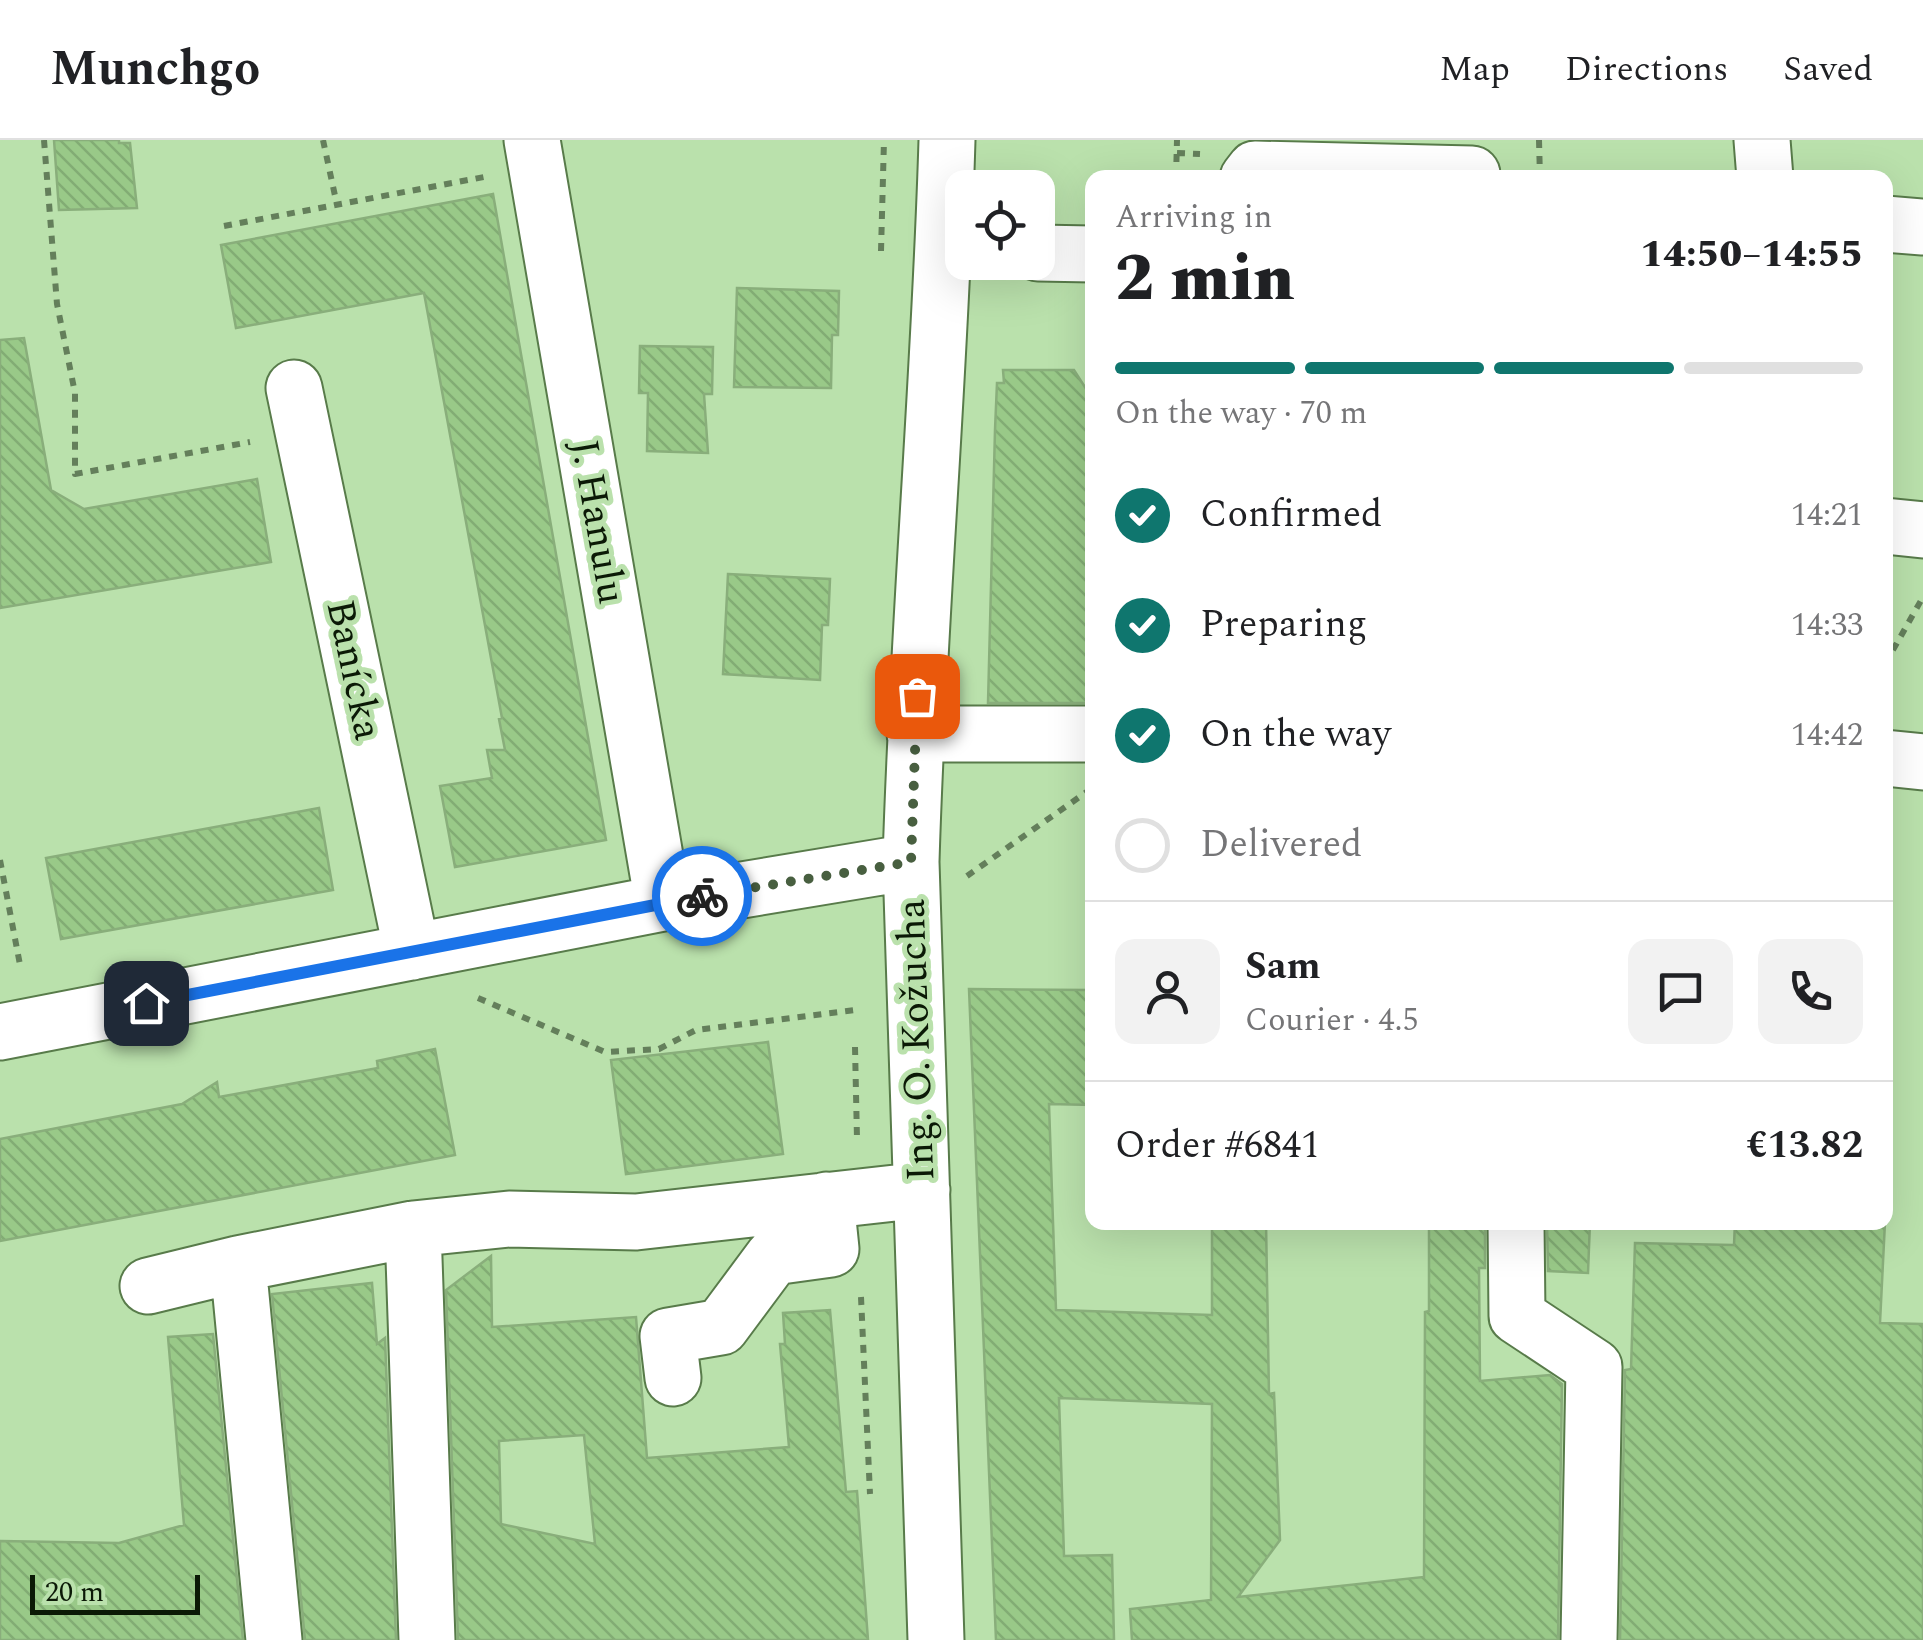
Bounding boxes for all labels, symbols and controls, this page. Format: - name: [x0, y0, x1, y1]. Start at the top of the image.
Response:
- text: Munchgo: [50, 33, 260, 106]
- text: Map: [1439, 43, 1510, 96]
- text: Directions: [1565, 43, 1728, 96]
- text: Saved: [1783, 43, 1873, 96]
- map controls: [945, 170, 1055, 280]
- button: locate: [945, 170, 1055, 280]
- text: Arriving in: [1115, 193, 1272, 242]
- text: 14:50–14:55: [1640, 226, 1863, 284]
- text: 2 min: [1115, 230, 1295, 329]
- text: On the way · 70 m: [1115, 389, 1367, 438]
- street label: J. Hanulu: [553, 435, 641, 609]
- text: Confirmed: [1200, 486, 1382, 544]
- icon: check: [1115, 488, 1170, 543]
- text: 14:21: [1791, 491, 1863, 540]
- street label: Banícka: [308, 594, 398, 746]
- text: Preparing: [1200, 596, 1367, 654]
- icon: check: [1115, 598, 1170, 653]
- text: 14:33: [1791, 601, 1863, 650]
- pin: [875, 654, 960, 739]
- icon: bag: [890, 669, 945, 724]
- text: On the way: [1200, 706, 1391, 764]
- icon: check: [1115, 708, 1170, 763]
- text: 14:42: [1791, 711, 1863, 760]
- text: Delivered: [1200, 816, 1362, 874]
- courier: [652, 846, 752, 946]
- icon: bike: [675, 869, 730, 924]
- street label: Ing. O. Kožucha: [882, 897, 952, 1182]
- text: Sam: [1245, 938, 1321, 996]
- button: person: [1115, 939, 1220, 1044]
- button: chat: [1628, 939, 1733, 1044]
- button: phone: [1758, 939, 1863, 1044]
- pin: [104, 961, 189, 1046]
- icon: home: [119, 976, 174, 1031]
- text: Courier · 4.5: [1245, 996, 1418, 1045]
- text: Order #6841: [1115, 1117, 1320, 1175]
- text: €13.82: [1746, 1117, 1863, 1175]
- scale bar: [30, 1570, 200, 1614]
- text: 20 m: [45, 1571, 104, 1614]

